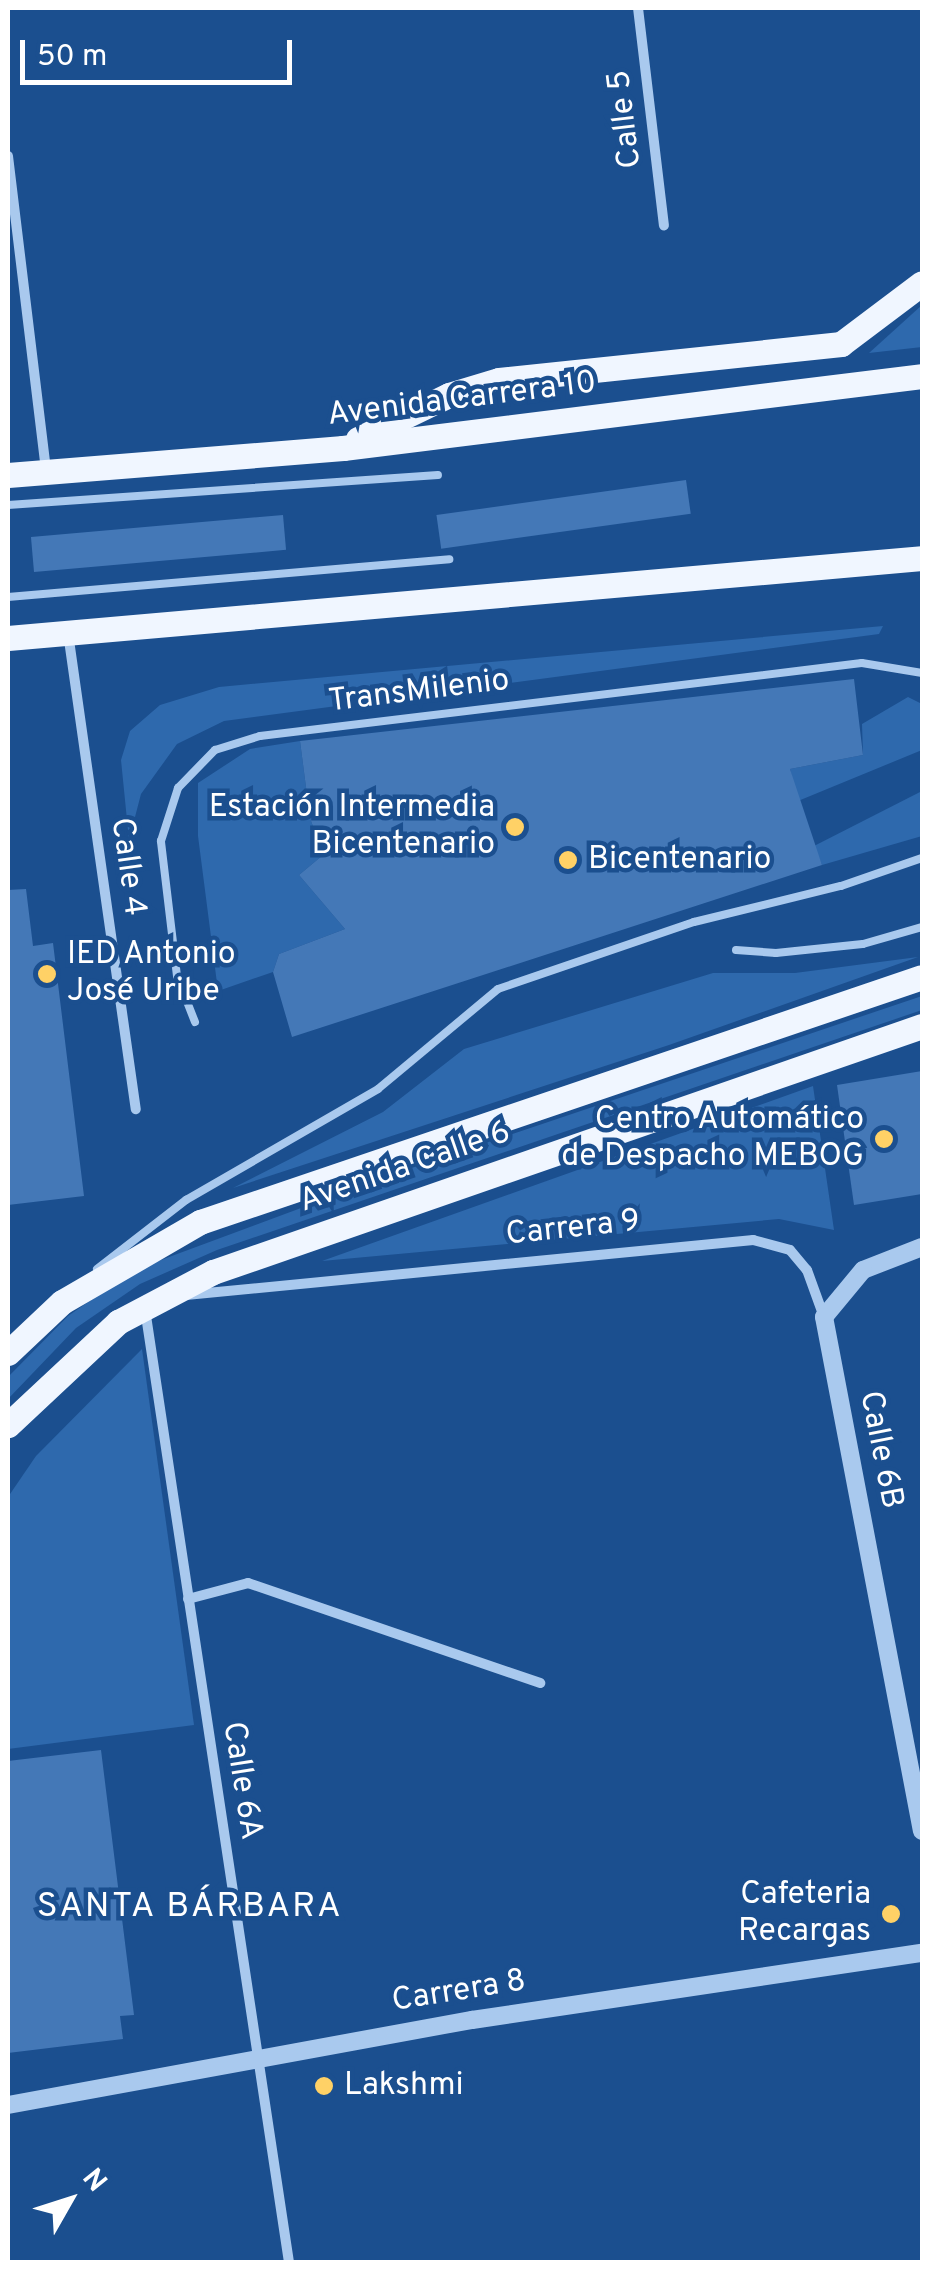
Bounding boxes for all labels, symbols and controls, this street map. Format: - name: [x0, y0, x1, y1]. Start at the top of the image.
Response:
- scale bar: [25, 20, 298, 82]
- text: 50 m: [37, 39, 107, 76]
- street label: Calle 5: [601, 68, 651, 170]
- street label: Avenida Carrera 10: [325, 364, 599, 436]
- street label: TransMilenio: [326, 662, 512, 722]
- place label: Estación Intermedia Bicentenario: [209, 790, 495, 865]
- street label: Calle 4: [101, 815, 153, 919]
- marker: Estación Intermedia Bicentenario: [504, 816, 526, 838]
- place label: Bicentenario: [588, 841, 771, 879]
- marker: Bicentenario: [557, 849, 579, 871]
- place label: IED Antonio José Uribe: [67, 937, 237, 1012]
- marker: IED Antonio José Uribe: [36, 963, 58, 985]
- place label: Centro Automático de Despacho MEBOG: [561, 1102, 864, 1177]
- street label: Avenida Calle 6: [295, 1114, 515, 1222]
- marker: Centro Automático de Despacho MEBOG: [873, 1128, 895, 1150]
- street label: Carrera 9: [504, 1203, 642, 1255]
- street label: Calle 6B: [850, 1388, 910, 1512]
- street label: Calle 6A: [213, 1719, 269, 1843]
- place label: Cafeteria Recargas: [738, 1877, 871, 1952]
- district label: SANTA BÁRBARA: [36, 1886, 344, 1928]
- marker: Cafeteria Recargas: [880, 1903, 902, 1925]
- street label: Carrera 8: [389, 1962, 529, 2022]
- place label: Lakshmi: [344, 2067, 464, 2105]
- marker: Lakshmi: [313, 2075, 335, 2097]
- north arrow: [20, 2150, 120, 2250]
- text: N: [73, 2162, 114, 2200]

